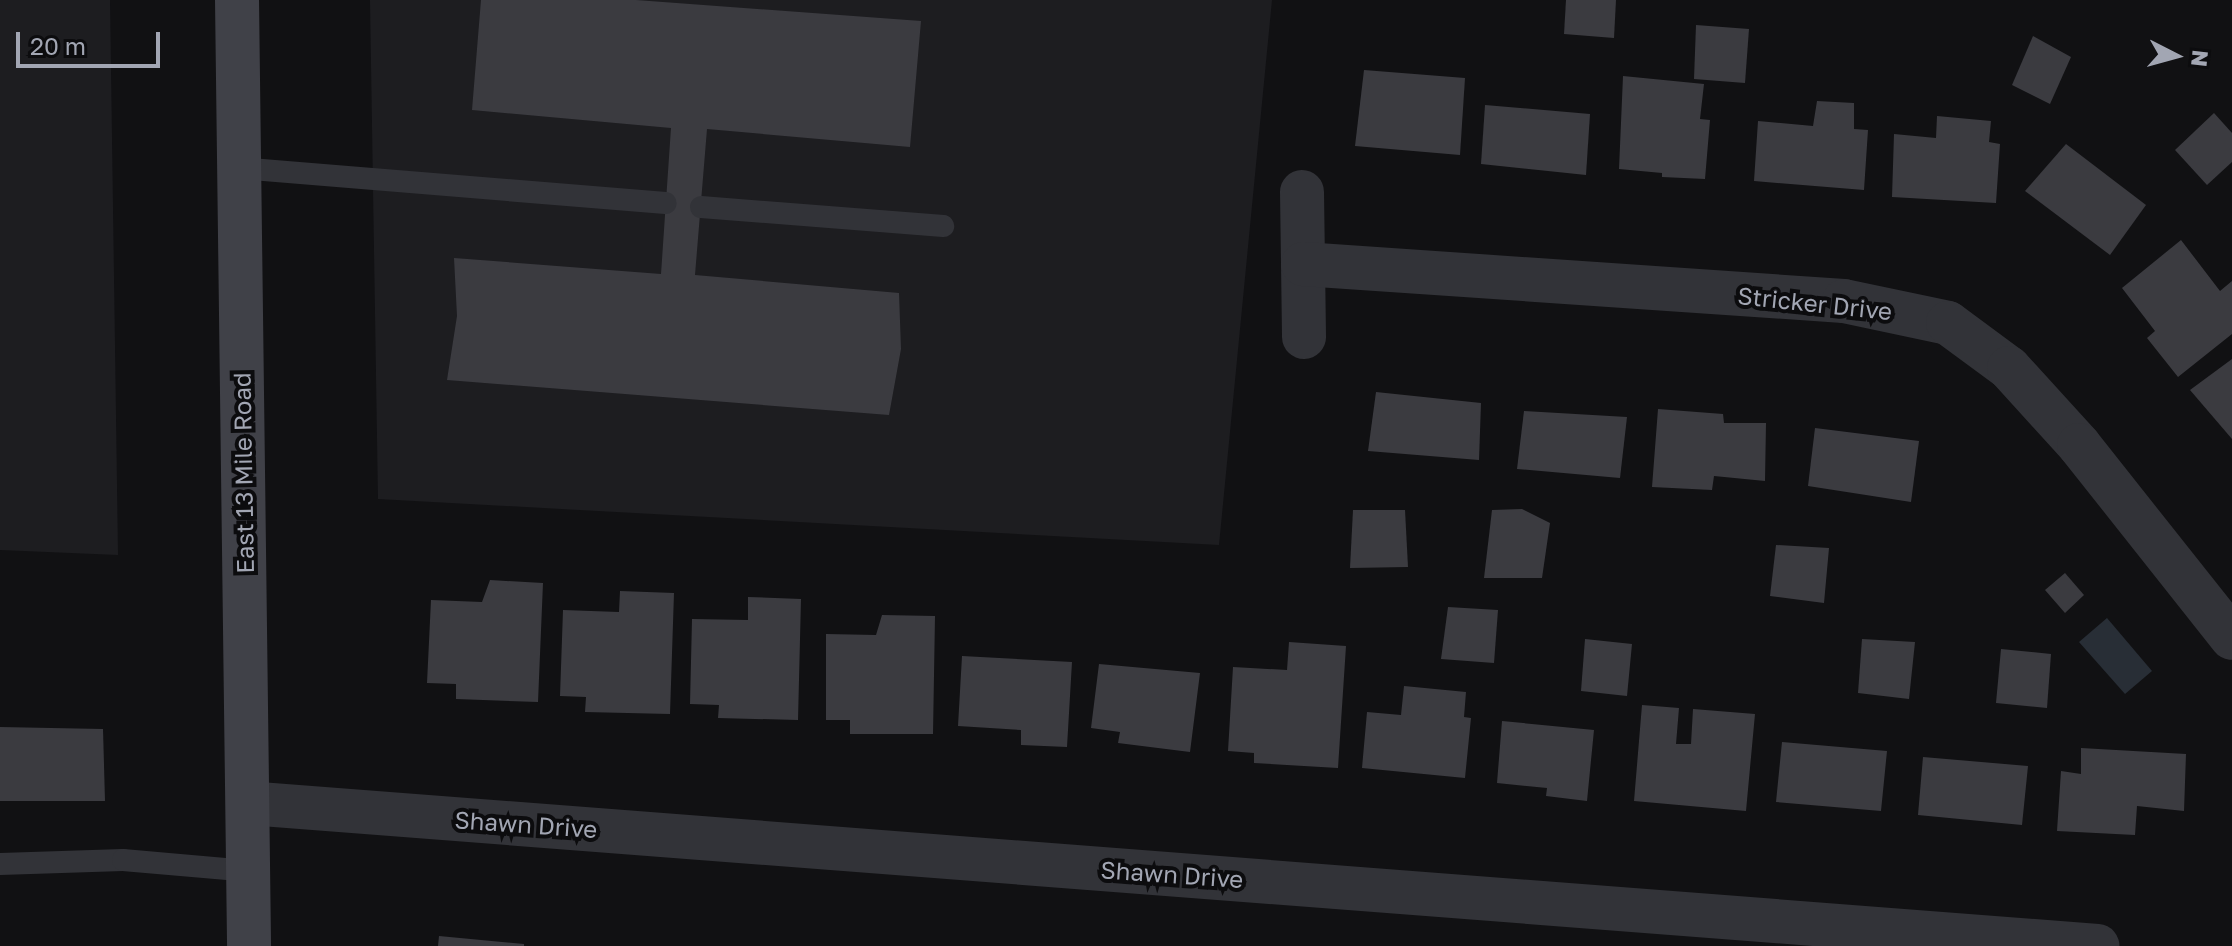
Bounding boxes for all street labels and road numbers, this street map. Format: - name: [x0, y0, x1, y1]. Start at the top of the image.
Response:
- street label: Stricker Drive: [1736, 281, 1894, 325]
- street label: East 13 Mile Road: [227, 372, 259, 574]
- street label: Shawn Drive: [454, 805, 598, 843]
- street label: Shawn Drive: [1100, 855, 1244, 893]

